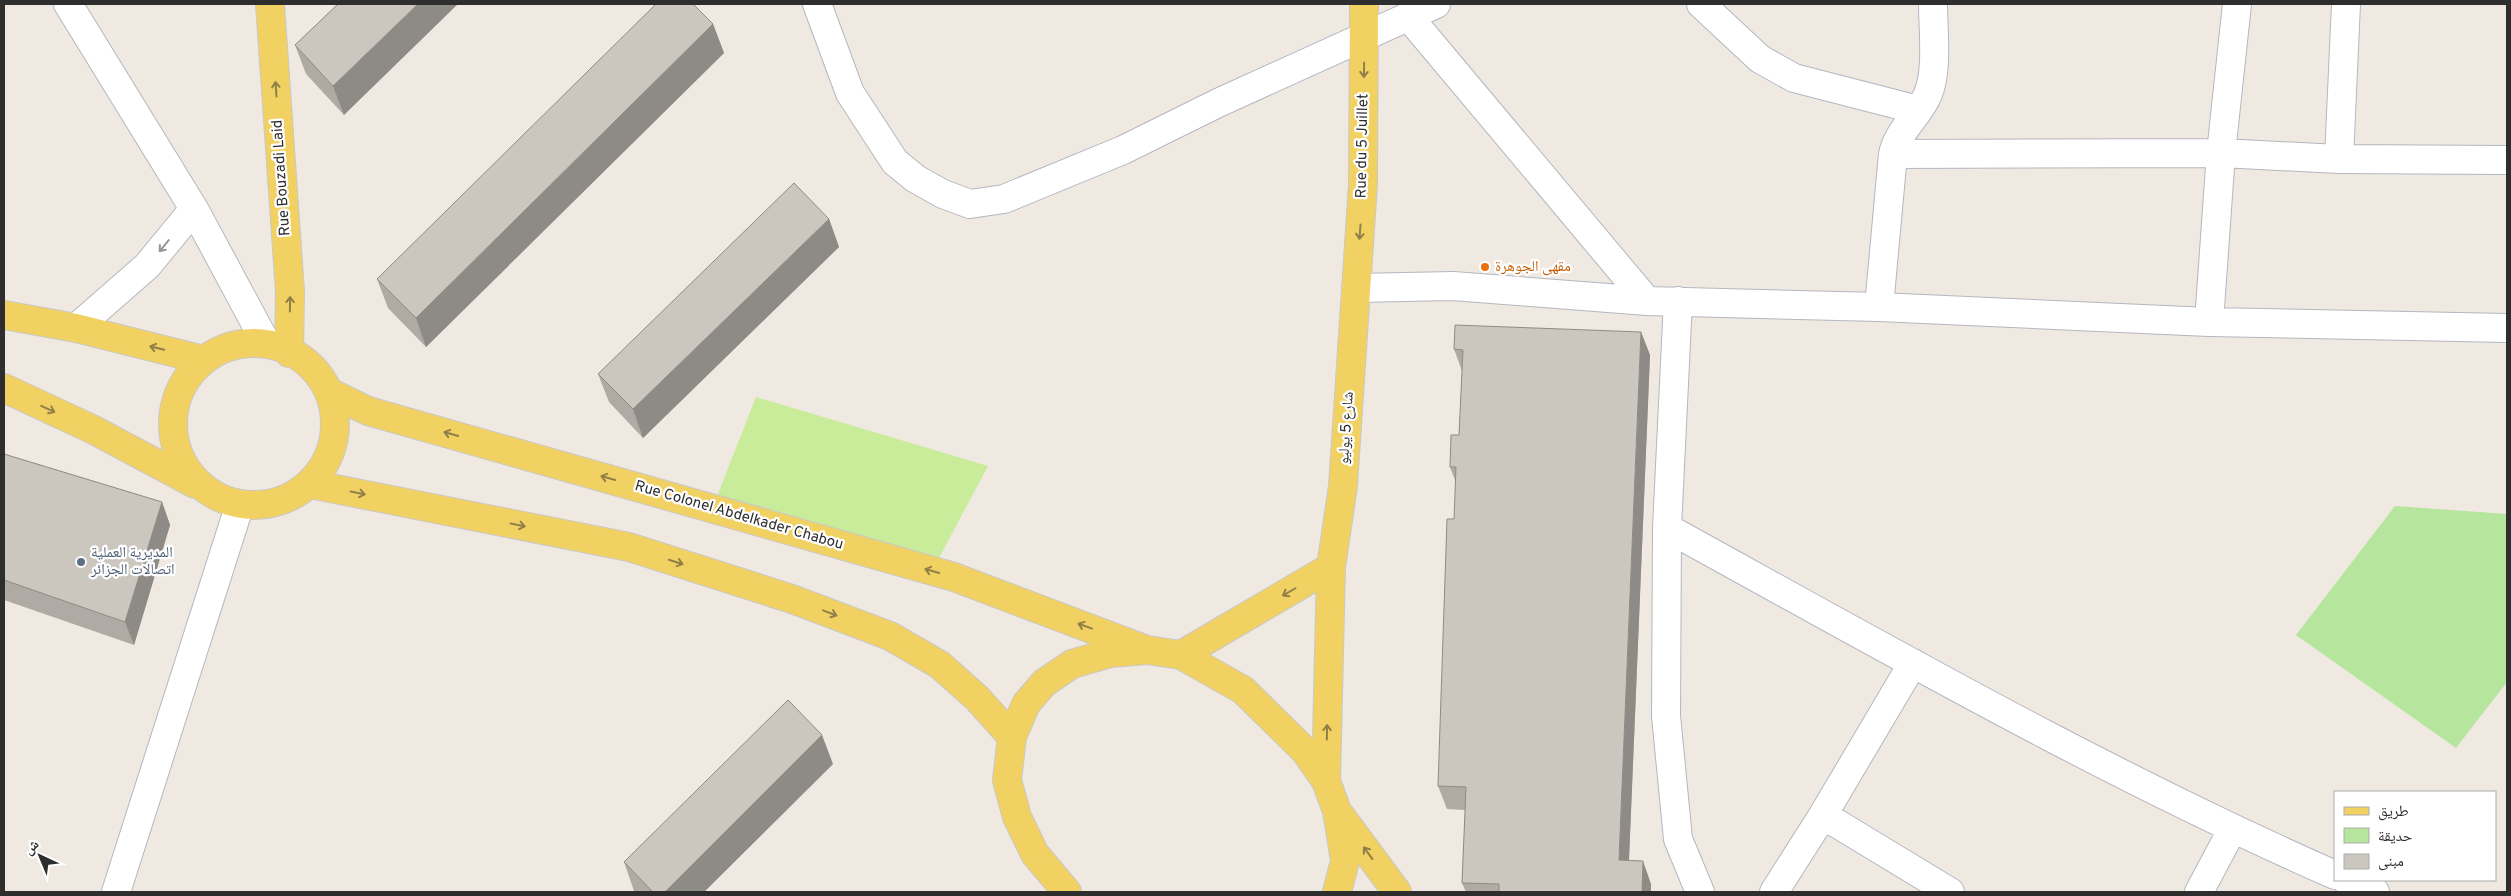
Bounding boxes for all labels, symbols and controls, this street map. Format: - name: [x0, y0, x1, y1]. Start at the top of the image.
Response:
- one-way arrow: [1359, 62, 1369, 78]
- one-way arrow: [271, 82, 280, 98]
- street label: Rue du 5 Juillet: [1353, 93, 1373, 199]
- street label: Rue Bouzadi Laid: [268, 119, 296, 237]
- one-way arrow: [1355, 224, 1364, 240]
- one-way arrow: [158, 240, 169, 253]
- place label: مقهى الجوهرة: [1495, 258, 1571, 277]
- marker: مقهى الجوهرة: [1479, 261, 1491, 273]
- one-way arrow: [285, 296, 294, 312]
- one-way arrow: [149, 343, 165, 352]
- street label: شارع 5 يوليو: [1335, 391, 1359, 465]
- one-way arrow: [40, 404, 55, 414]
- one-way arrow: [444, 429, 460, 438]
- one-way arrow: [600, 473, 616, 483]
- street label: Rue Colonel Abdelkader Chabou: [632, 477, 846, 555]
- one-way arrow: [350, 489, 366, 499]
- one-way arrow: [509, 521, 525, 530]
- place label: المديرية العملية اتصالات الجزائر: [90, 544, 175, 580]
- marker: المديرية العملية اتصالات الجزائر: [75, 556, 87, 568]
- one-way arrow: [667, 557, 683, 567]
- one-way arrow: [924, 566, 940, 576]
- one-way arrow: [1282, 587, 1297, 597]
- one-way arrow: [822, 609, 837, 618]
- one-way arrow: [1078, 621, 1093, 630]
- one-way arrow: [1322, 724, 1332, 740]
- legend: [2334, 791, 2496, 881]
- text: طريق: [2378, 803, 2409, 822]
- text: حديقة: [2378, 828, 2413, 847]
- north arrow: [15, 831, 65, 881]
- text: ش: [21, 836, 43, 859]
- one-way arrow: [1363, 846, 1373, 860]
- text: مبنى: [2378, 853, 2404, 872]

